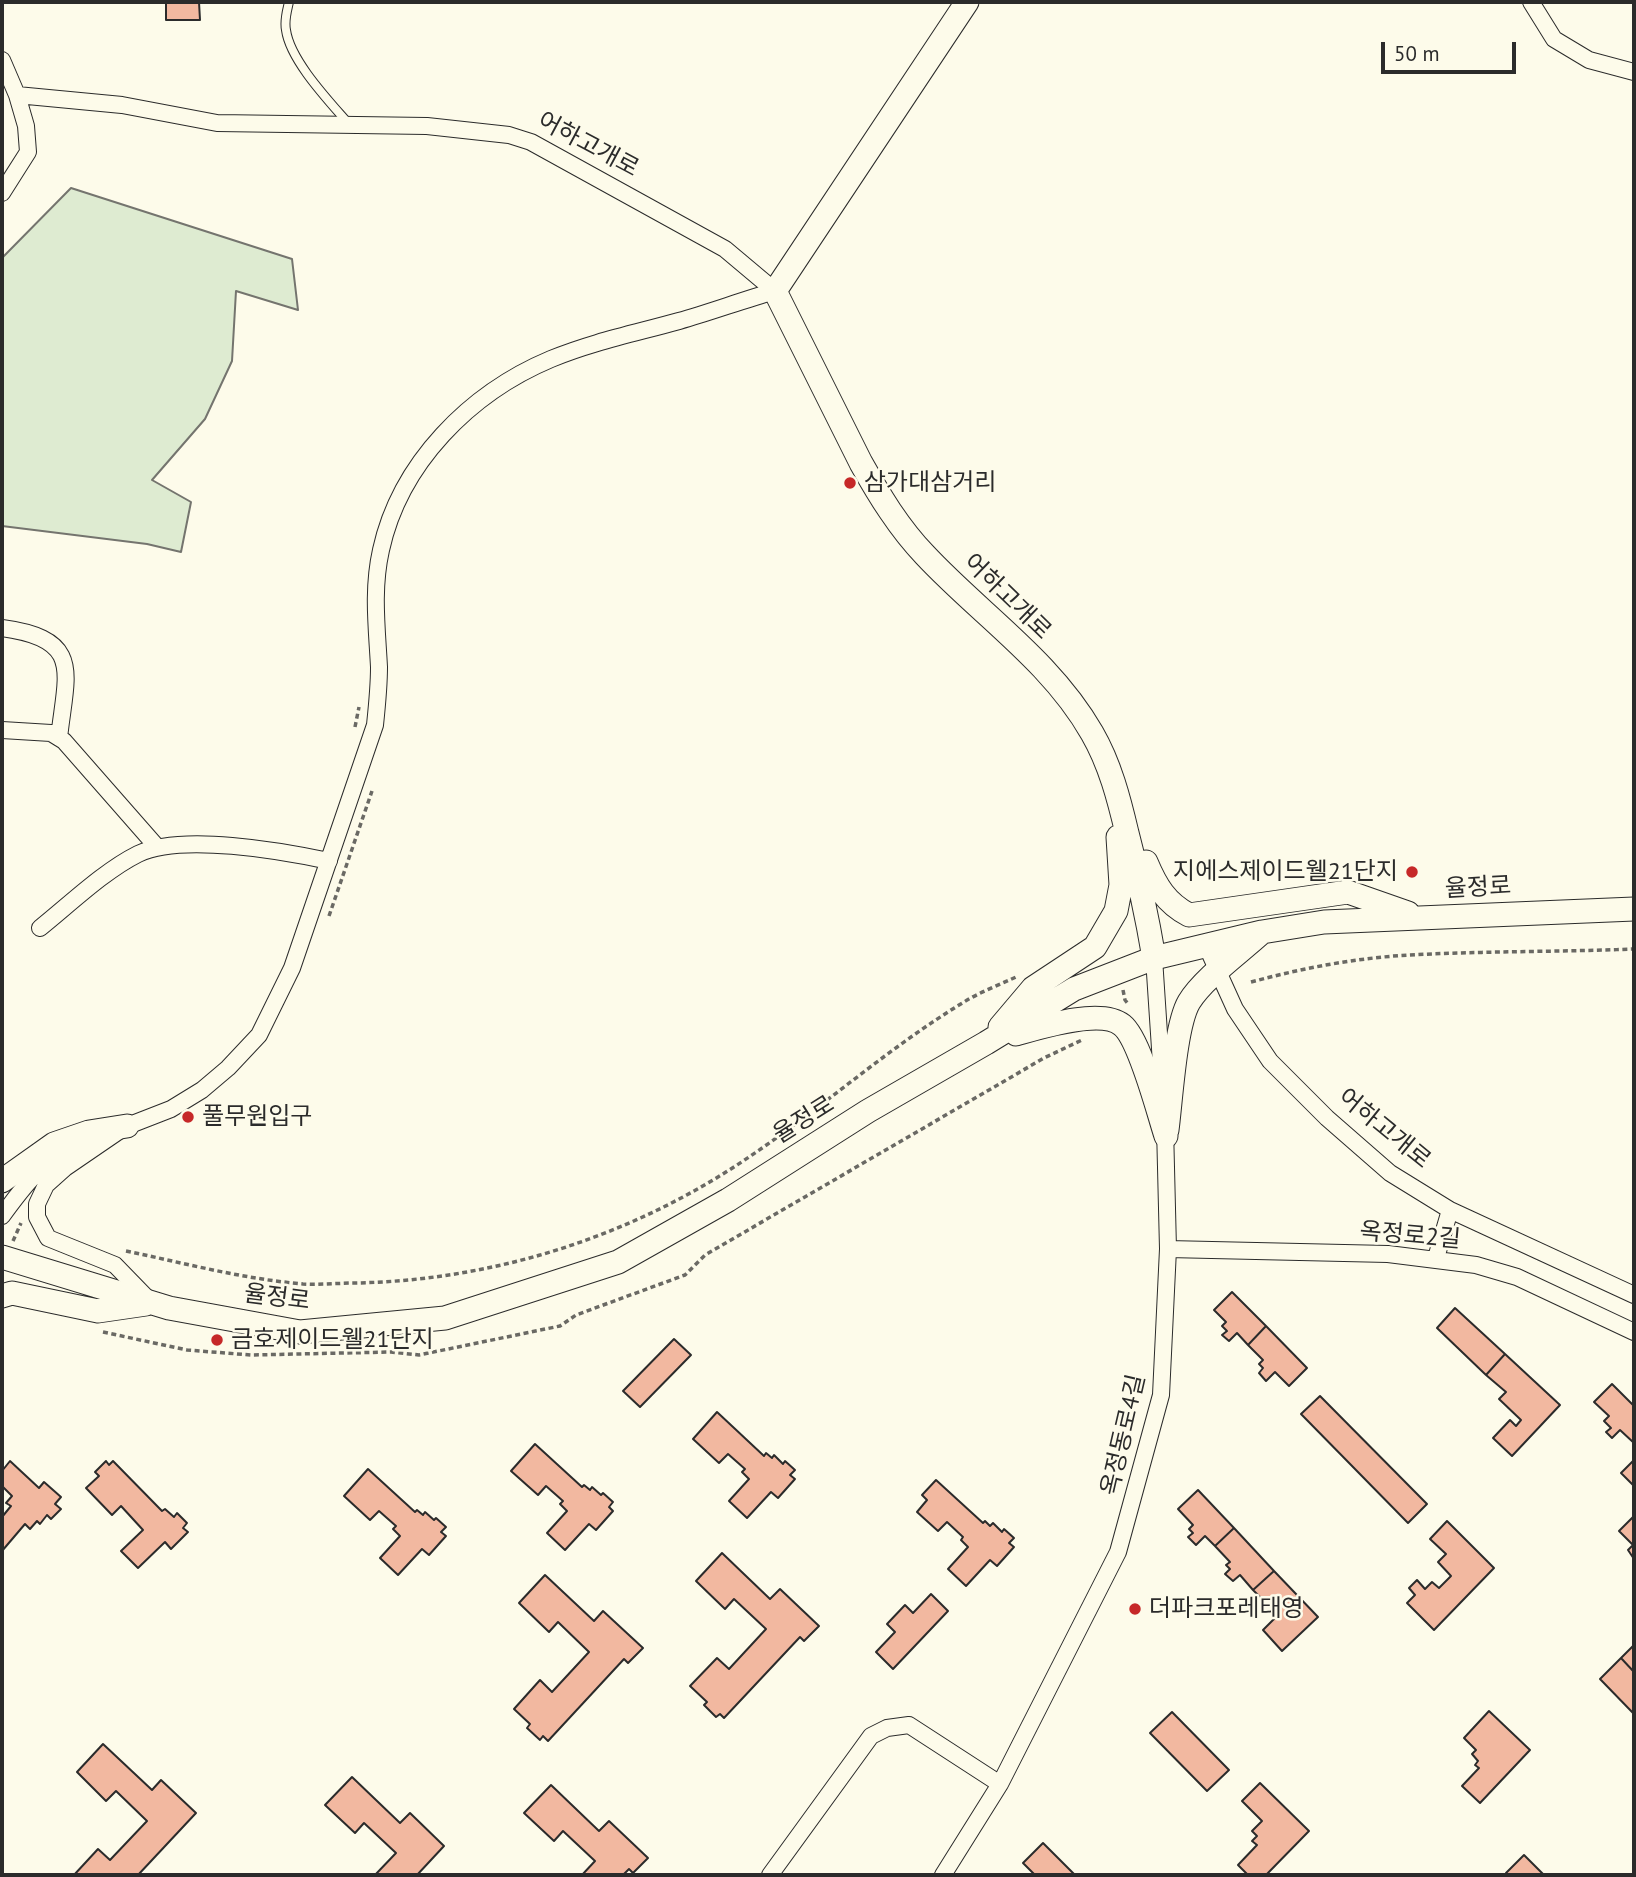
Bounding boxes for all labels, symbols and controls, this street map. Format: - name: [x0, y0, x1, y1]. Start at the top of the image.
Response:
- scale bar: [1384, 28, 1519, 72]
- text: 50 m: [1394, 40, 1440, 67]
- street label: 어하고개로: [533, 106, 643, 184]
- place label: 삼가대삼거리: [864, 469, 996, 497]
- marker: 삼가대삼거리: [842, 475, 858, 491]
- street label: 어하고개로: [957, 548, 1057, 646]
- place label: 지에스제이드웰21단지: [1173, 858, 1398, 886]
- marker: 지에스제이드웰21단지: [1404, 864, 1420, 880]
- street label: 율정로: [1444, 872, 1512, 904]
- street label: 어하고개로: [1332, 1083, 1436, 1175]
- street label: 율정로: [768, 1090, 840, 1150]
- place label: 풀무원입구: [202, 1103, 312, 1131]
- marker: 풀무원입구: [180, 1109, 196, 1125]
- street label: 옥정로2길: [1358, 1217, 1462, 1255]
- street label: 율정로: [242, 1280, 312, 1316]
- place label: 금호제이드웰21단지: [231, 1326, 434, 1354]
- marker: 금호제이드웰21단지: [209, 1332, 225, 1348]
- street label: 옥정동로4길: [1096, 1372, 1152, 1498]
- place label: 더파크포레태영: [1149, 1595, 1304, 1623]
- marker: 더파크포레태영: [1127, 1601, 1143, 1617]

